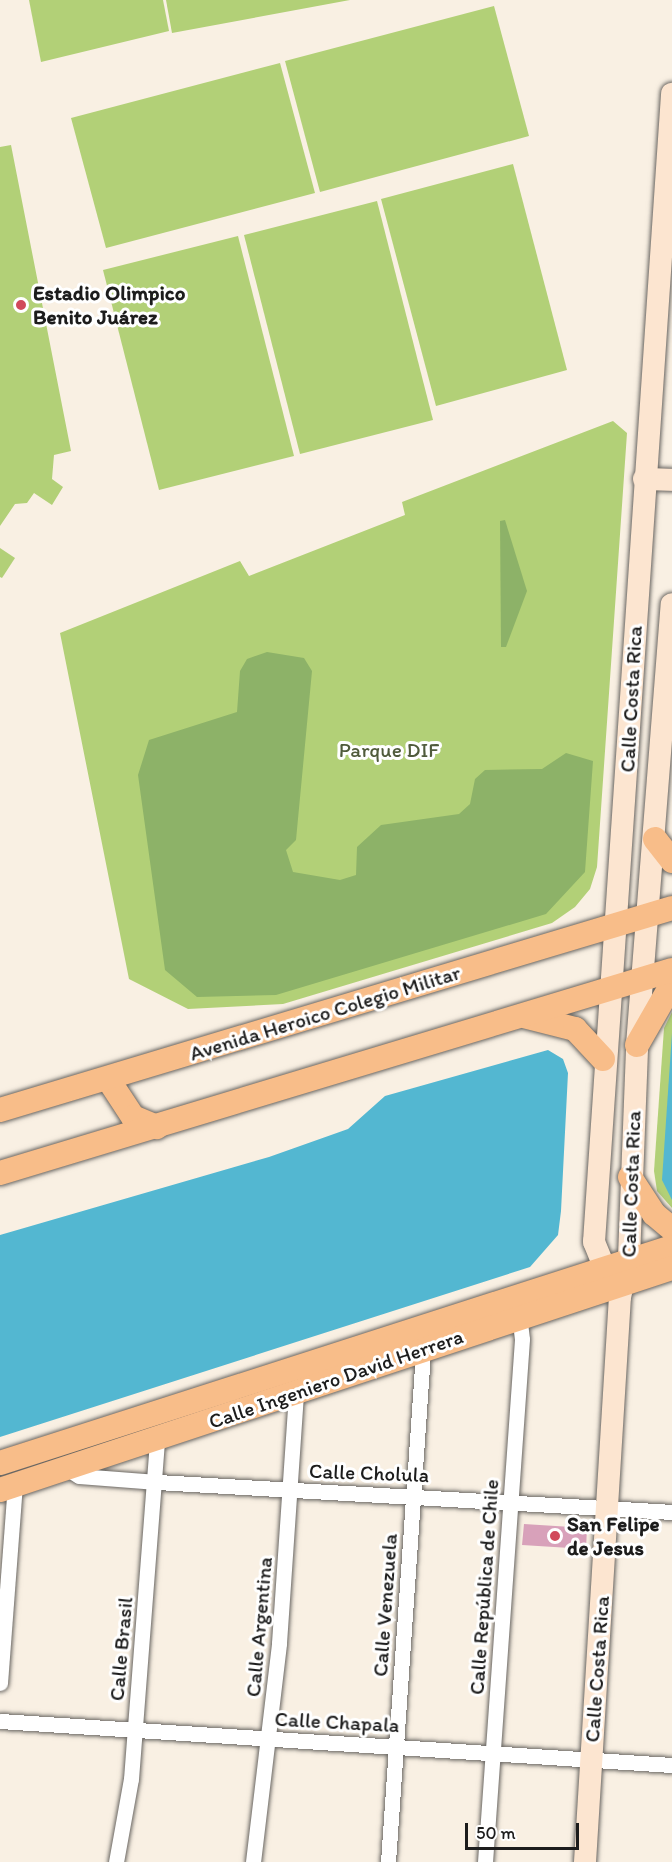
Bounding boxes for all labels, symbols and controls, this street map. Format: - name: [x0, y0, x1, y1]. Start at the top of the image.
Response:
- place label: Estadio Olimpico Benito Juárez: [33, 280, 185, 330]
- marker: Estadio Olimpico Benito Juárez: [14, 298, 28, 312]
- street label: Calle Costa Rica: [615, 626, 647, 772]
- park label: Parque DIF: [339, 737, 439, 763]
- street label: Avenida Heroico Colegio Militar: [186, 960, 464, 1066]
- street label: Calle Costa Rica: [616, 1111, 646, 1257]
- street label: Calle Ingeniero David Herrera: [205, 1323, 467, 1435]
- street label: Calle Cholula: [308, 1458, 430, 1488]
- street label: Calle República de Chile: [464, 1478, 504, 1696]
- place label: San Felipe de Jesus: [567, 1511, 658, 1561]
- marker: San Felipe de Jesus: [548, 1529, 562, 1543]
- street label: Calle Venezuela: [367, 1533, 403, 1677]
- street label: Calle Argentina: [240, 1556, 278, 1698]
- street label: Calle Costa Rica: [579, 1595, 615, 1743]
- street label: Calle Brasil: [104, 1596, 138, 1702]
- street label: Calle Chapala: [274, 1706, 400, 1738]
- scale bar: [468, 1811, 582, 1849]
- text: 50 m: [476, 1822, 516, 1844]

